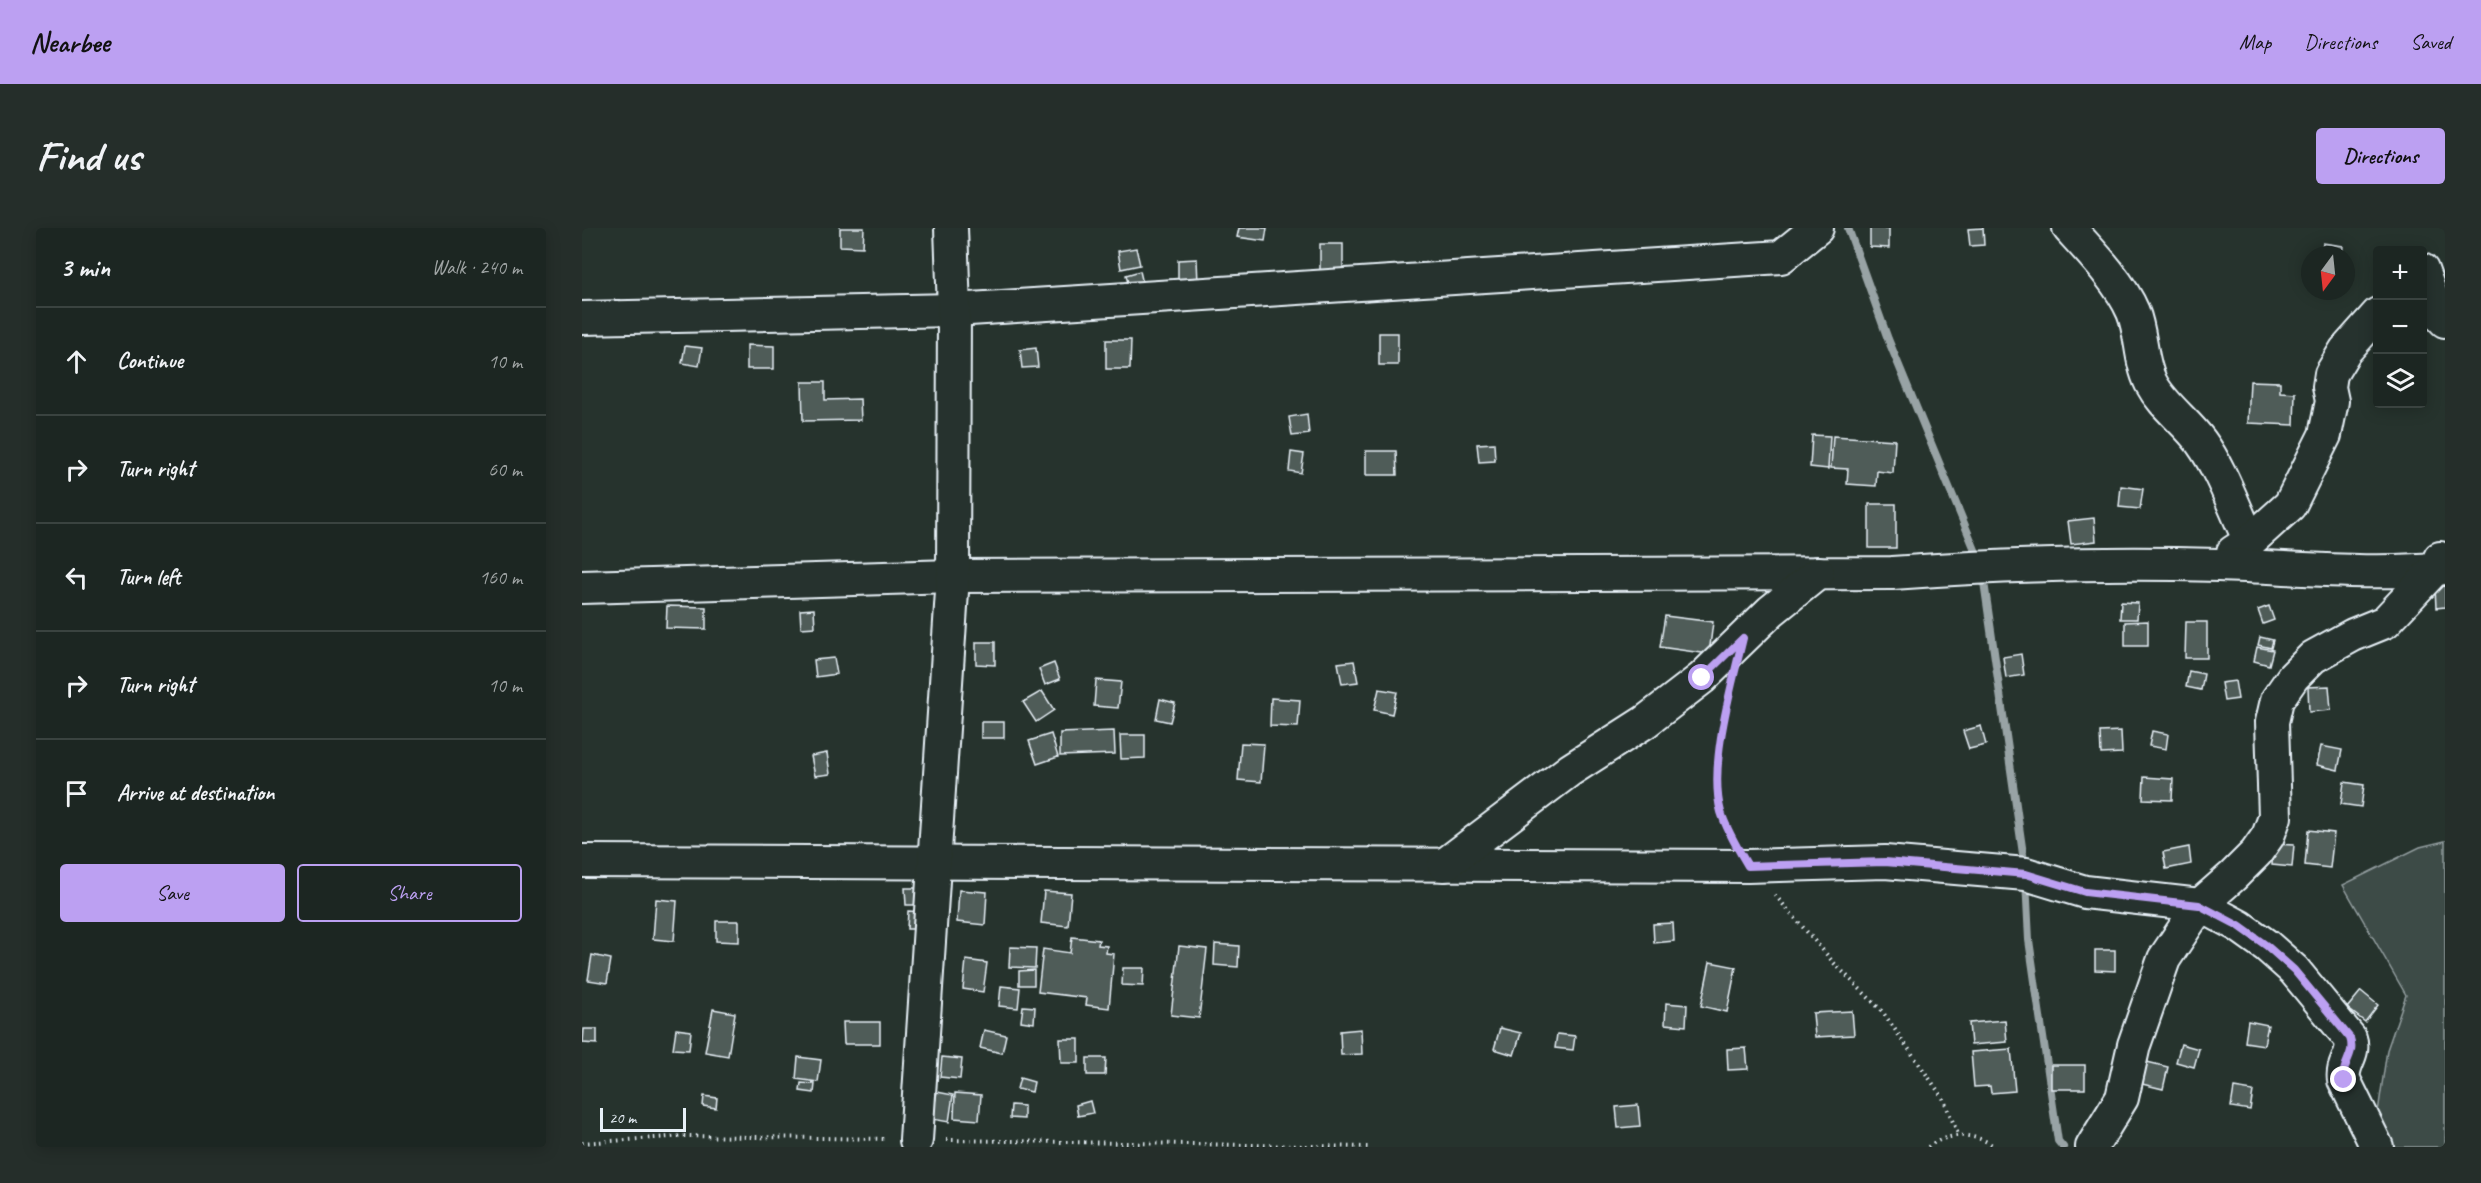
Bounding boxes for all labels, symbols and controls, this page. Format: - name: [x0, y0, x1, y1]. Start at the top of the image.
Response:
- text: Nearbee: [30, 25, 110, 60]
- text: Map: [2239, 29, 2271, 55]
- text: Directions: [2304, 29, 2377, 55]
- text: Saved: [2410, 29, 2451, 55]
- button: Directions: [2316, 128, 2445, 184]
- text: Find us: [36, 130, 141, 183]
- north arrow: [2301, 246, 2355, 300]
- map controls: [2373, 246, 2427, 408]
- button: +: [2373, 246, 2427, 300]
- text: 3 min: [60, 251, 110, 284]
- text: Walk · 240 m: [432, 255, 522, 280]
- button: −: [2373, 300, 2427, 354]
- icon: ahead: [60, 345, 93, 378]
- text: Continue: [117, 347, 183, 375]
- text: 10 m: [488, 349, 522, 374]
- button: layers: [2373, 354, 2427, 408]
- icon: right: [60, 453, 93, 486]
- text: Turn right: [117, 455, 194, 483]
- text: 60 m: [488, 457, 522, 482]
- icon: left: [60, 561, 93, 594]
- text: Turn left: [117, 563, 181, 591]
- text: 160 m: [479, 565, 522, 590]
- route start: [1688, 664, 1714, 690]
- icon: right: [60, 669, 93, 702]
- text: Turn right: [117, 671, 194, 699]
- text: 10 m: [488, 673, 522, 698]
- icon: arrive: [60, 777, 93, 810]
- text: Arrive at destination: [117, 779, 274, 807]
- button: Save: [60, 864, 285, 922]
- button: Share: [297, 864, 522, 922]
- route end: [2330, 1066, 2356, 1092]
- scale bar: [600, 1105, 686, 1132]
- text: 20 m: [609, 1108, 636, 1128]

